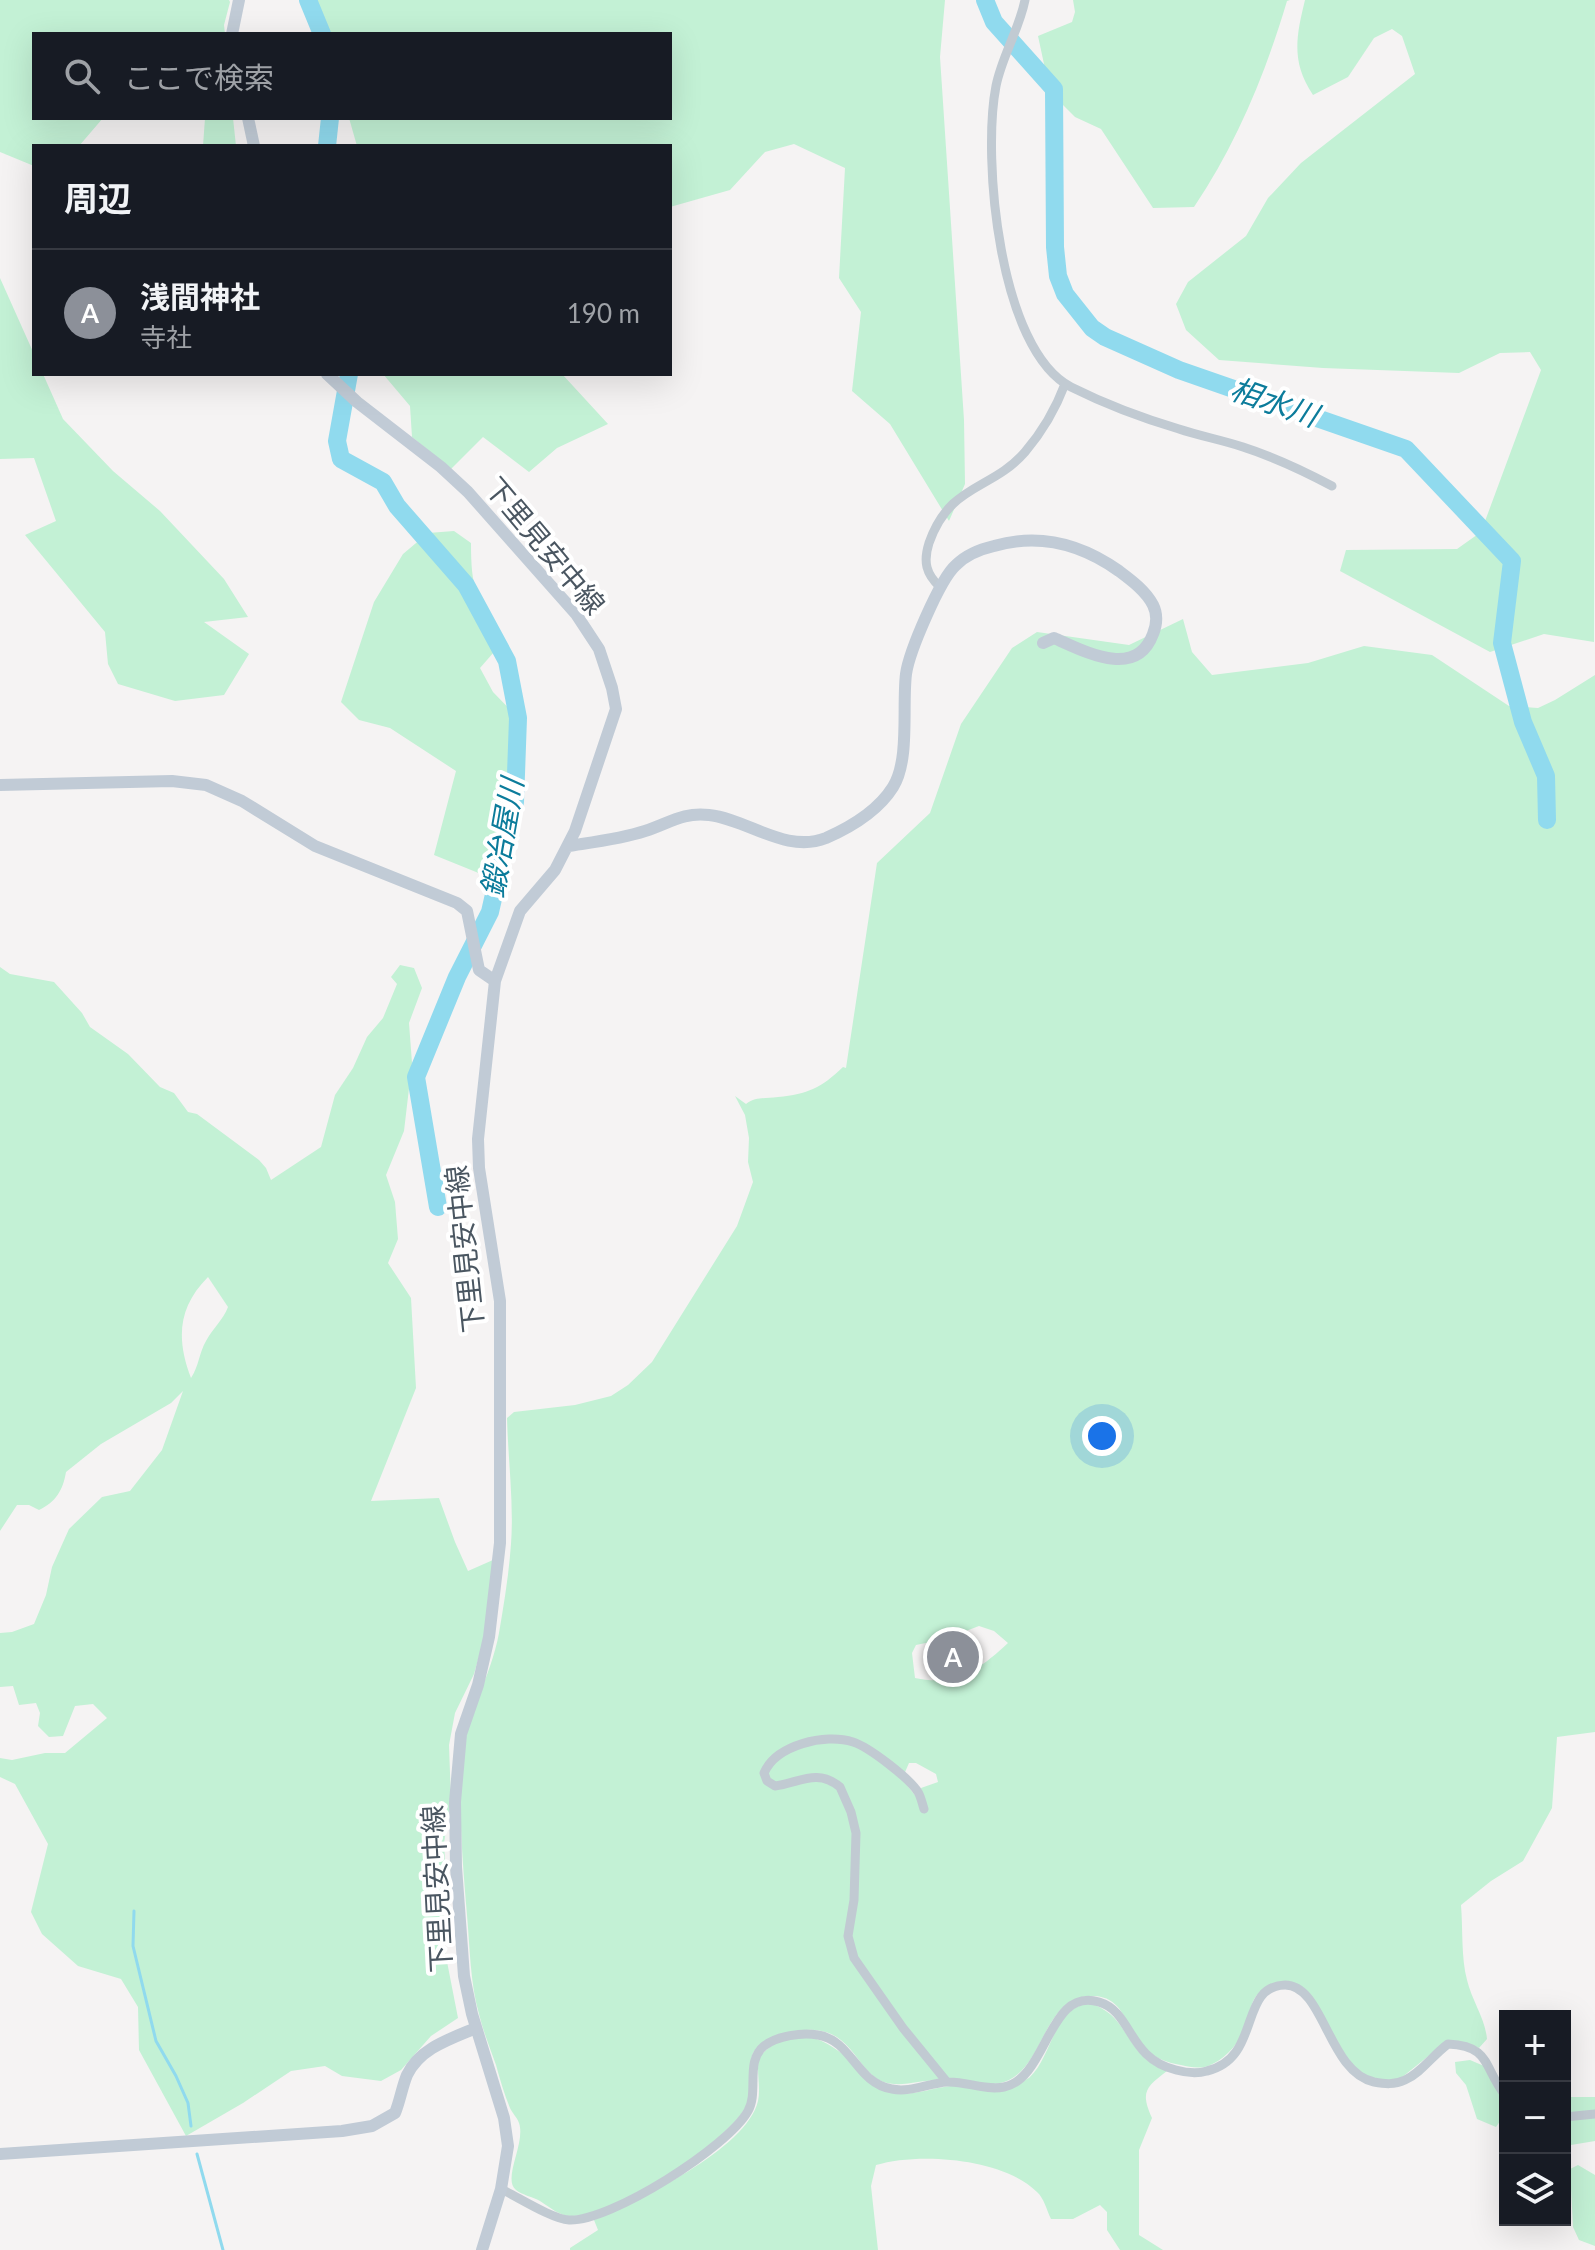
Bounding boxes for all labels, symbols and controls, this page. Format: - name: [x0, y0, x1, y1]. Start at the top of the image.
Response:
- search box: [32, 32, 672, 120]
- icon: search: [60, 54, 104, 98]
- text: ここで検索: [124, 59, 274, 95]
- text: 周辺: [64, 177, 132, 218]
- text: 浅間神社: [140, 278, 260, 314]
- text: A: [81, 297, 99, 329]
- text: 190 m: [567, 297, 640, 329]
- text: 寺社: [140, 321, 192, 353]
- water label: 相水川: [1226, 369, 1326, 434]
- street label: 下里見安中線: [479, 470, 613, 621]
- water label: 鍛冶屋川: [473, 772, 530, 900]
- street label: 下里見安中線: [438, 1164, 490, 1334]
- your location: [1082, 1416, 1122, 1456]
- pin: A: [927, 1627, 979, 1687]
- street label: 下里見安中線: [415, 1804, 457, 1974]
- map controls: [1499, 2010, 1571, 2226]
- button: +: [1499, 2010, 1571, 2082]
- button: −: [1499, 2082, 1571, 2154]
- button: layers: [1499, 2154, 1571, 2226]

